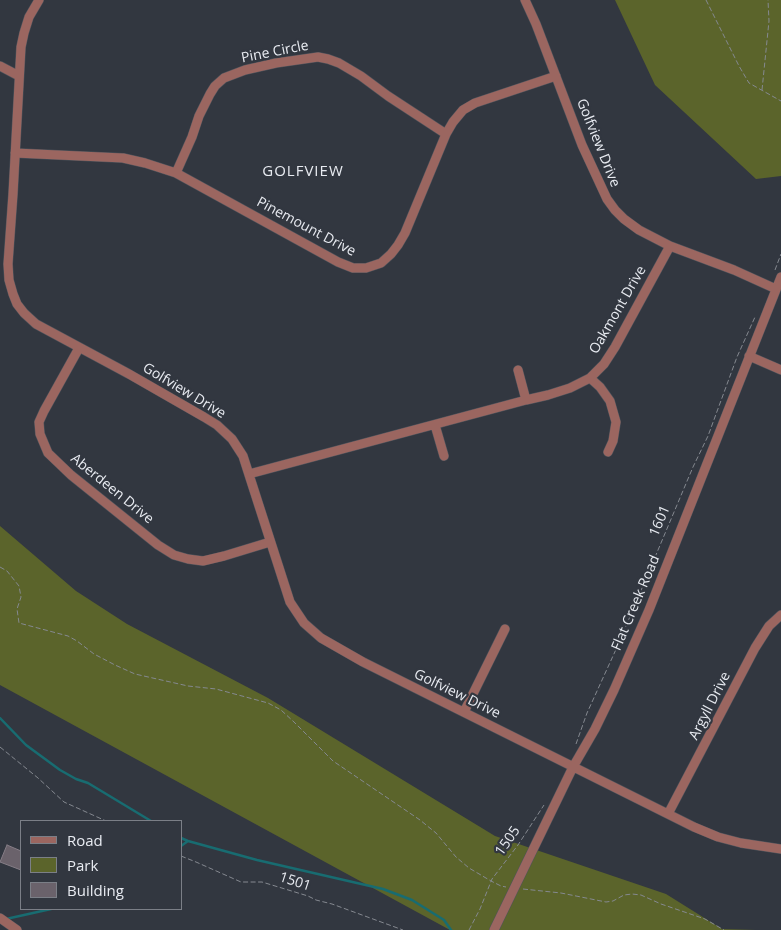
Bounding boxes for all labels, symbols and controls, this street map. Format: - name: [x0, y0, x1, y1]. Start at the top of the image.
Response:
- street label: Pine Circle: [240, 37, 310, 67]
- street label: Golfview Drive: [573, 96, 623, 190]
- district label: GOLFVIEW: [261, 163, 345, 181]
- street label: Pinemount Drive: [254, 194, 358, 260]
- street label: Oakmont Drive: [586, 263, 650, 357]
- street label: Golfview Drive: [139, 360, 229, 422]
- street label: Aberdeen Drive: [67, 450, 157, 528]
- street label: 1601: [646, 503, 674, 539]
- street label: Flat Creek Road: [608, 553, 664, 653]
- street label: Golfview Drive: [411, 666, 503, 722]
- street label: Argyll Drive: [686, 669, 734, 743]
- legend: [20, 820, 182, 910]
- street label: 1505: [492, 823, 524, 859]
- text: Road: [67, 830, 103, 850]
- text: Park: [67, 855, 98, 875]
- street label: 1501: [277, 869, 313, 895]
- text: Building: [67, 880, 124, 900]

